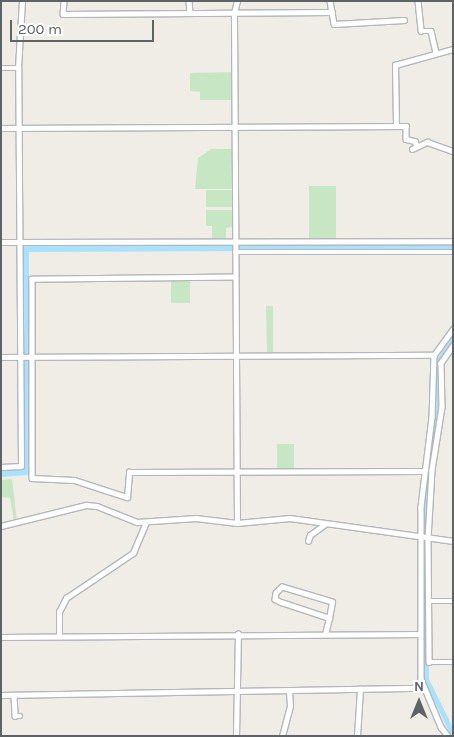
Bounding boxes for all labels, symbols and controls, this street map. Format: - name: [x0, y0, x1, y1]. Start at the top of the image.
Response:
- scale bar: [12, 10, 156, 42]
- text: 200 m: [18, 20, 62, 38]
- north arrow: [394, 677, 444, 727]
- text: N: [414, 678, 424, 695]

